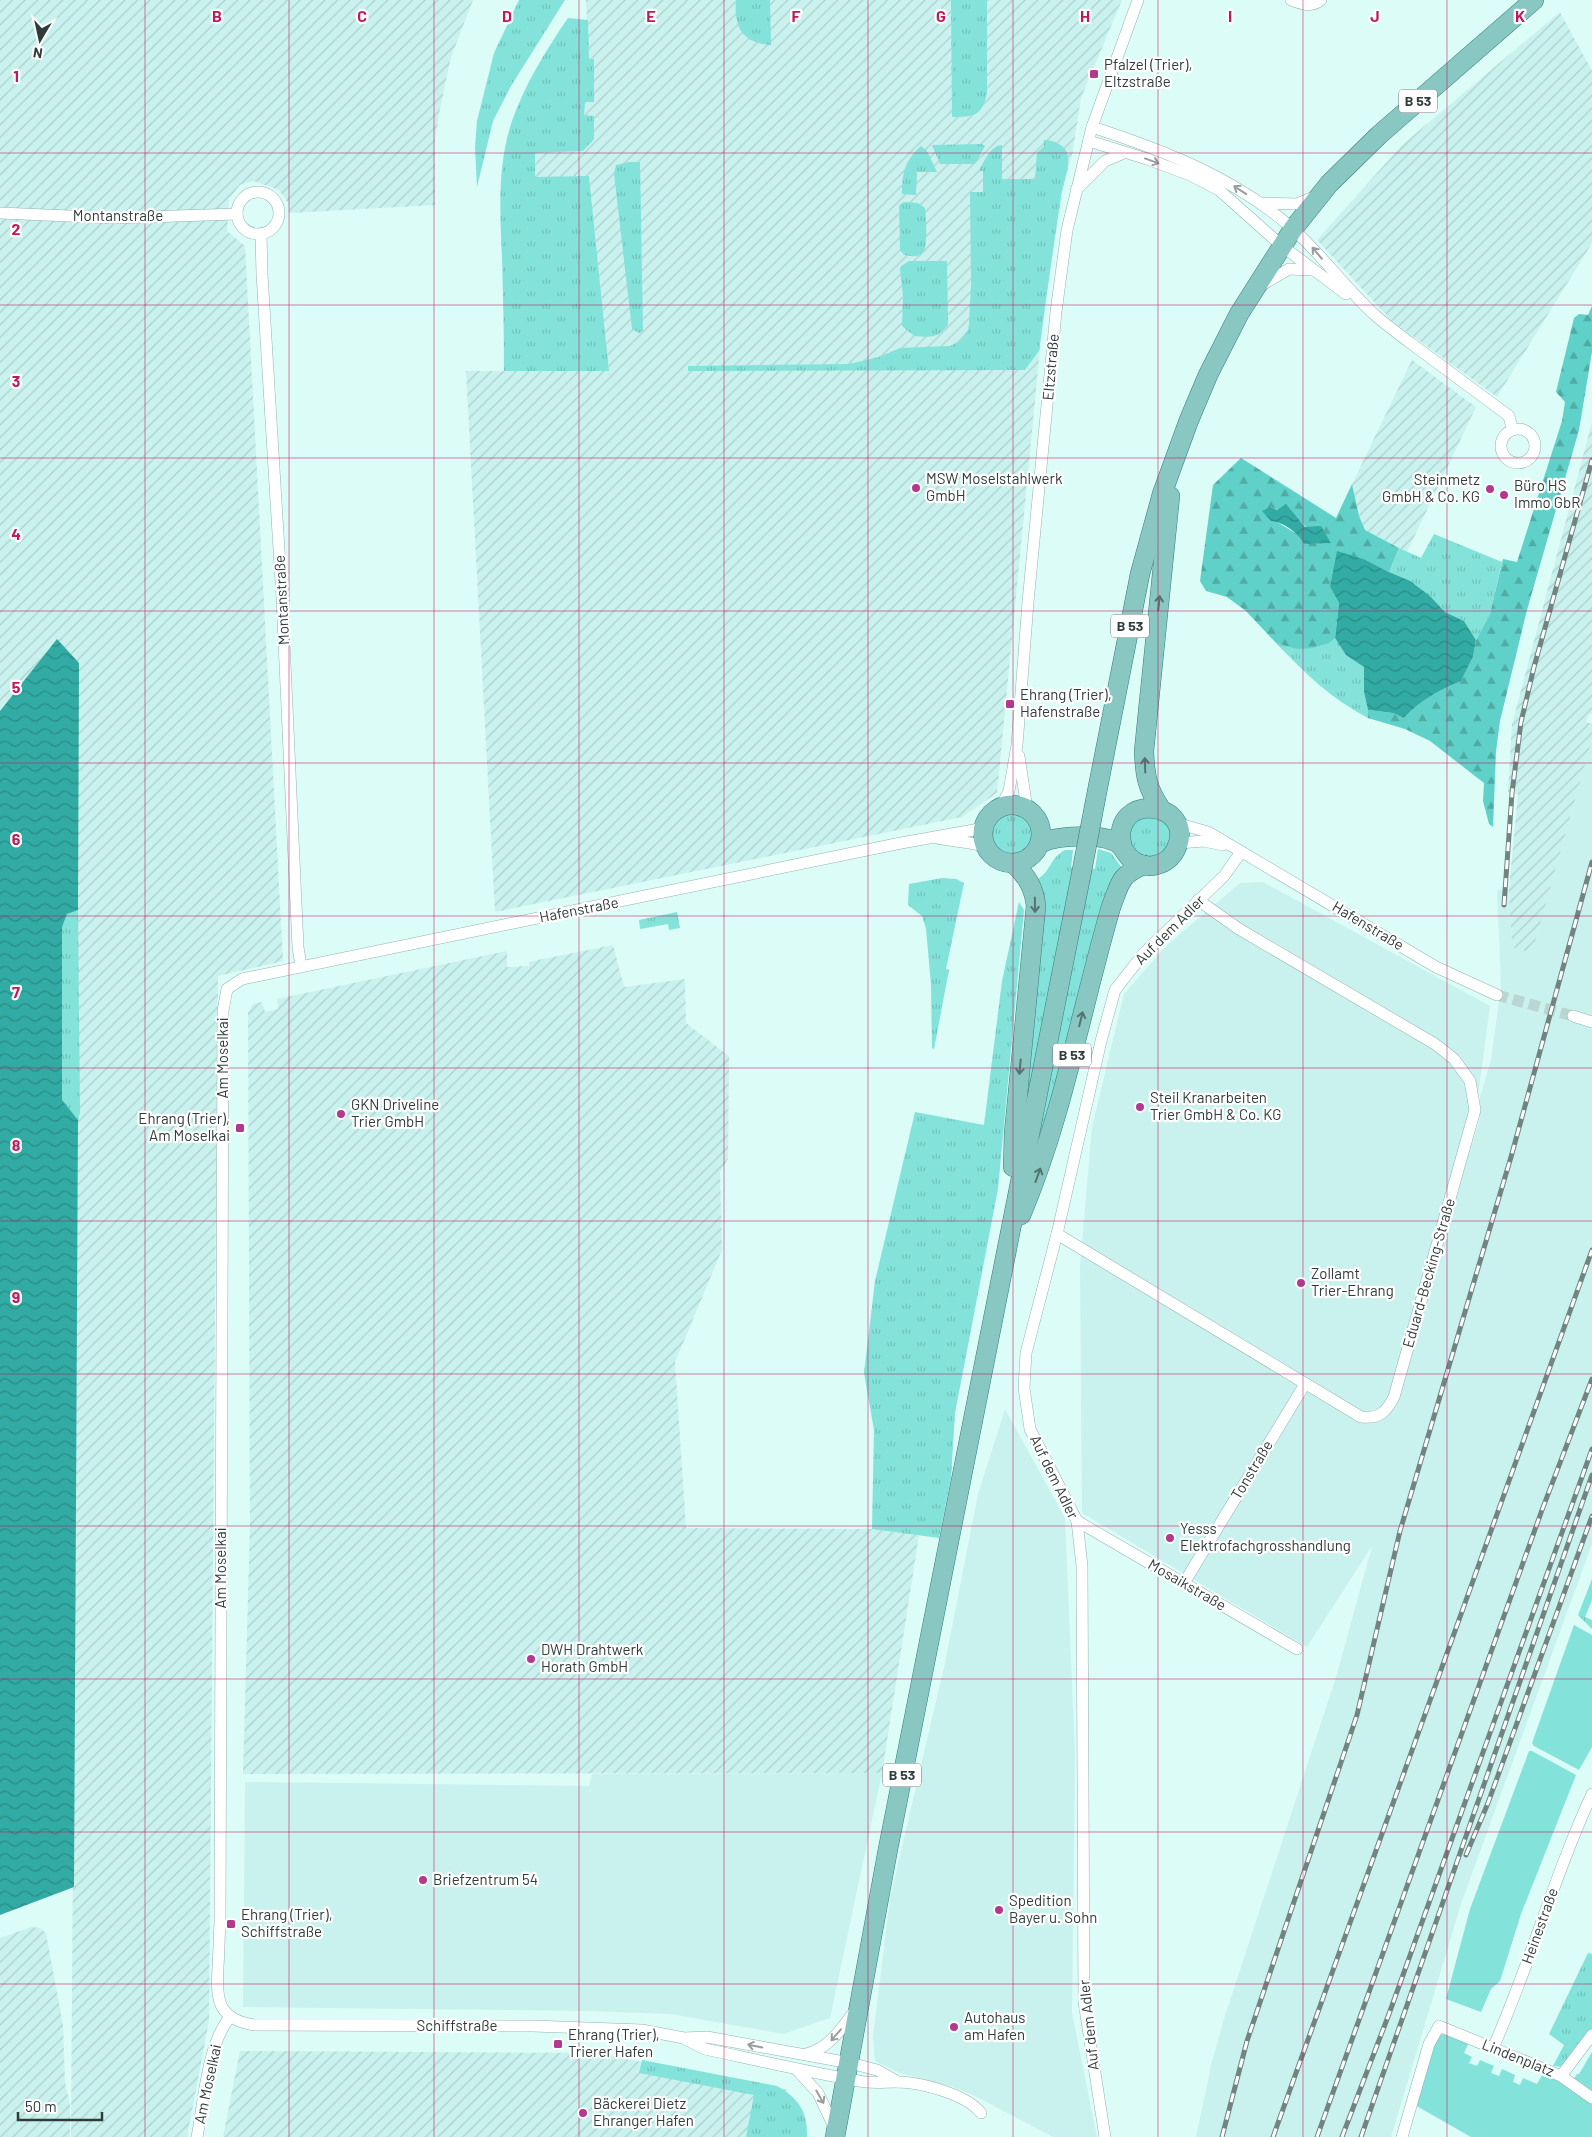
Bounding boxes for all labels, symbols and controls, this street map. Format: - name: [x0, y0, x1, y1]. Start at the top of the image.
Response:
- text: B: [212, 6, 222, 25]
- text: C: [357, 6, 367, 25]
- text: D: [502, 6, 512, 25]
- text: E: [646, 6, 656, 25]
- text: F: [792, 6, 801, 25]
- text: G: [936, 6, 946, 25]
- text: H: [1080, 6, 1090, 25]
- text: I: [1228, 6, 1232, 25]
- text: J: [1370, 6, 1380, 25]
- text: K: [1515, 6, 1525, 25]
- north arrow: [15, 15, 65, 65]
- text: N: [32, 44, 44, 62]
- place label: Pfalzel (Trier), Eltzstraße: [1104, 55, 1192, 90]
- text: 1: [13, 66, 19, 85]
- marker: Pfalzel (Trier), Eltzstraße: [1088, 68, 1100, 80]
- road number: B 53: [1399, 90, 1437, 112]
- one-way arrow: [1143, 157, 1159, 166]
- one-way arrow: [1233, 184, 1247, 194]
- street label: Montanstraße: [73, 206, 163, 224]
- text: 2: [12, 219, 21, 238]
- one-way arrow: [1311, 247, 1322, 260]
- street label: Eltzstraße: [1038, 333, 1062, 401]
- text: 3: [12, 371, 20, 390]
- place label: MSW Moselstahlwerk GmbH: [926, 469, 1063, 504]
- place label: Steinmetz GmbH & Co. KG: [1382, 470, 1480, 505]
- place label: Büro HS Immo GbR: [1514, 476, 1580, 511]
- marker: MSW Moselstahlwerk GmbH: [910, 482, 922, 494]
- marker: Steinmetz GmbH & Co. KG: [1484, 483, 1496, 495]
- marker: Büro HS Immo GbR: [1498, 489, 1510, 501]
- text: 4: [11, 524, 21, 543]
- street label: Montanstraße: [270, 554, 292, 646]
- one-way arrow: [1154, 595, 1164, 611]
- road number: B 53: [1111, 614, 1149, 638]
- text: 5: [12, 677, 21, 696]
- place label: Ehrang (Trier), Hafenstraße: [1020, 685, 1112, 720]
- marker: Ehrang (Trier), Hafenstraße: [1004, 698, 1016, 710]
- one-way arrow: [1140, 757, 1149, 773]
- text: 6: [12, 829, 21, 848]
- street label: Auf dem Adler: [1131, 890, 1208, 968]
- street label: Hafenstraße: [538, 893, 620, 926]
- one-way arrow: [1030, 896, 1040, 913]
- street label: Hafenstraße: [1329, 897, 1408, 954]
- text: 7: [12, 982, 20, 1001]
- one-way arrow: [1077, 1011, 1086, 1027]
- street label: Am Moselkai: [213, 1018, 231, 1098]
- road number: B 53: [1053, 1044, 1091, 1066]
- one-way arrow: [1016, 1059, 1025, 1075]
- place label: Steil Kranarbeiten Trier GmbH & Co. KG: [1150, 1088, 1281, 1123]
- place label: GKN Driveline Trier GmbH: [351, 1095, 439, 1130]
- marker: Steil Kranarbeiten Trier GmbH & Co. KG: [1134, 1101, 1146, 1113]
- marker: GKN Driveline Trier GmbH: [335, 1108, 347, 1120]
- place label: Ehrang (Trier), Am Moselkai: [138, 1109, 230, 1144]
- marker: Ehrang (Trier), Am Moselkai: [234, 1122, 246, 1134]
- text: 8: [12, 1135, 21, 1154]
- one-way arrow: [1034, 1168, 1043, 1184]
- street label: Eduard-Becking-Straße: [1398, 1196, 1458, 1350]
- place label: Zollamt Trier-Ehrang: [1311, 1264, 1394, 1299]
- marker: Zollamt Trier-Ehrang: [1295, 1277, 1307, 1289]
- text: 9: [12, 1287, 20, 1306]
- street label: Auf dem Adler: [1027, 1432, 1083, 1522]
- street label: Tonstraße: [1226, 1437, 1276, 1502]
- place label: Yesss Elektrofachgrosshandlung: [1180, 1519, 1351, 1554]
- street label: Am Moselkai: [211, 1528, 229, 1608]
- marker: Yesss Elektrofachgrosshandlung: [1164, 1532, 1176, 1544]
- street label: Mosaikstraße: [1145, 1555, 1230, 1614]
- place label: DWH Drahtwerk Horath GmbH: [541, 1640, 644, 1675]
- marker: DWH Drahtwerk Horath GmbH: [525, 1653, 537, 1665]
- road number: B 53: [883, 1764, 921, 1786]
- place label: Briefzentrum 54: [433, 1870, 538, 1888]
- marker: Briefzentrum 54: [417, 1874, 429, 1886]
- street label: Heinestraße: [1517, 1885, 1561, 1966]
- place label: Spedition Bayer u. Sohn: [1009, 1891, 1097, 1926]
- marker: Spedition Bayer u. Sohn: [993, 1904, 1005, 1916]
- place label: Ehrang (Trier), Schiffstraße: [241, 1905, 333, 1940]
- marker: Ehrang (Trier), Schiffstraße: [225, 1918, 237, 1930]
- street label: Auf dem Adler: [1074, 1978, 1102, 2071]
- place label: Autohaus am Hafen: [964, 2008, 1026, 2043]
- street label: Schiffstraße: [416, 2016, 498, 2034]
- marker: Autohaus am Hafen: [948, 2021, 960, 2033]
- place label: Ehrang (Trier), Trierer Hafen: [568, 2025, 660, 2060]
- one-way arrow: [830, 2029, 842, 2042]
- street label: Lindenplatz: [1480, 2034, 1557, 2080]
- marker: Ehrang (Trier), Trierer Hafen: [552, 2038, 564, 2050]
- one-way arrow: [747, 2041, 763, 2050]
- street label: Am Moselkai: [190, 2042, 224, 2125]
- scale bar: [18, 2090, 101, 2122]
- one-way arrow: [815, 2090, 825, 2104]
- place label: Bäckerei Dietz Ehranger Hafen: [593, 2094, 694, 2129]
- text: 50 m: [25, 2097, 57, 2115]
- marker: Bäckerei Dietz Ehranger Hafen: [577, 2107, 589, 2119]

